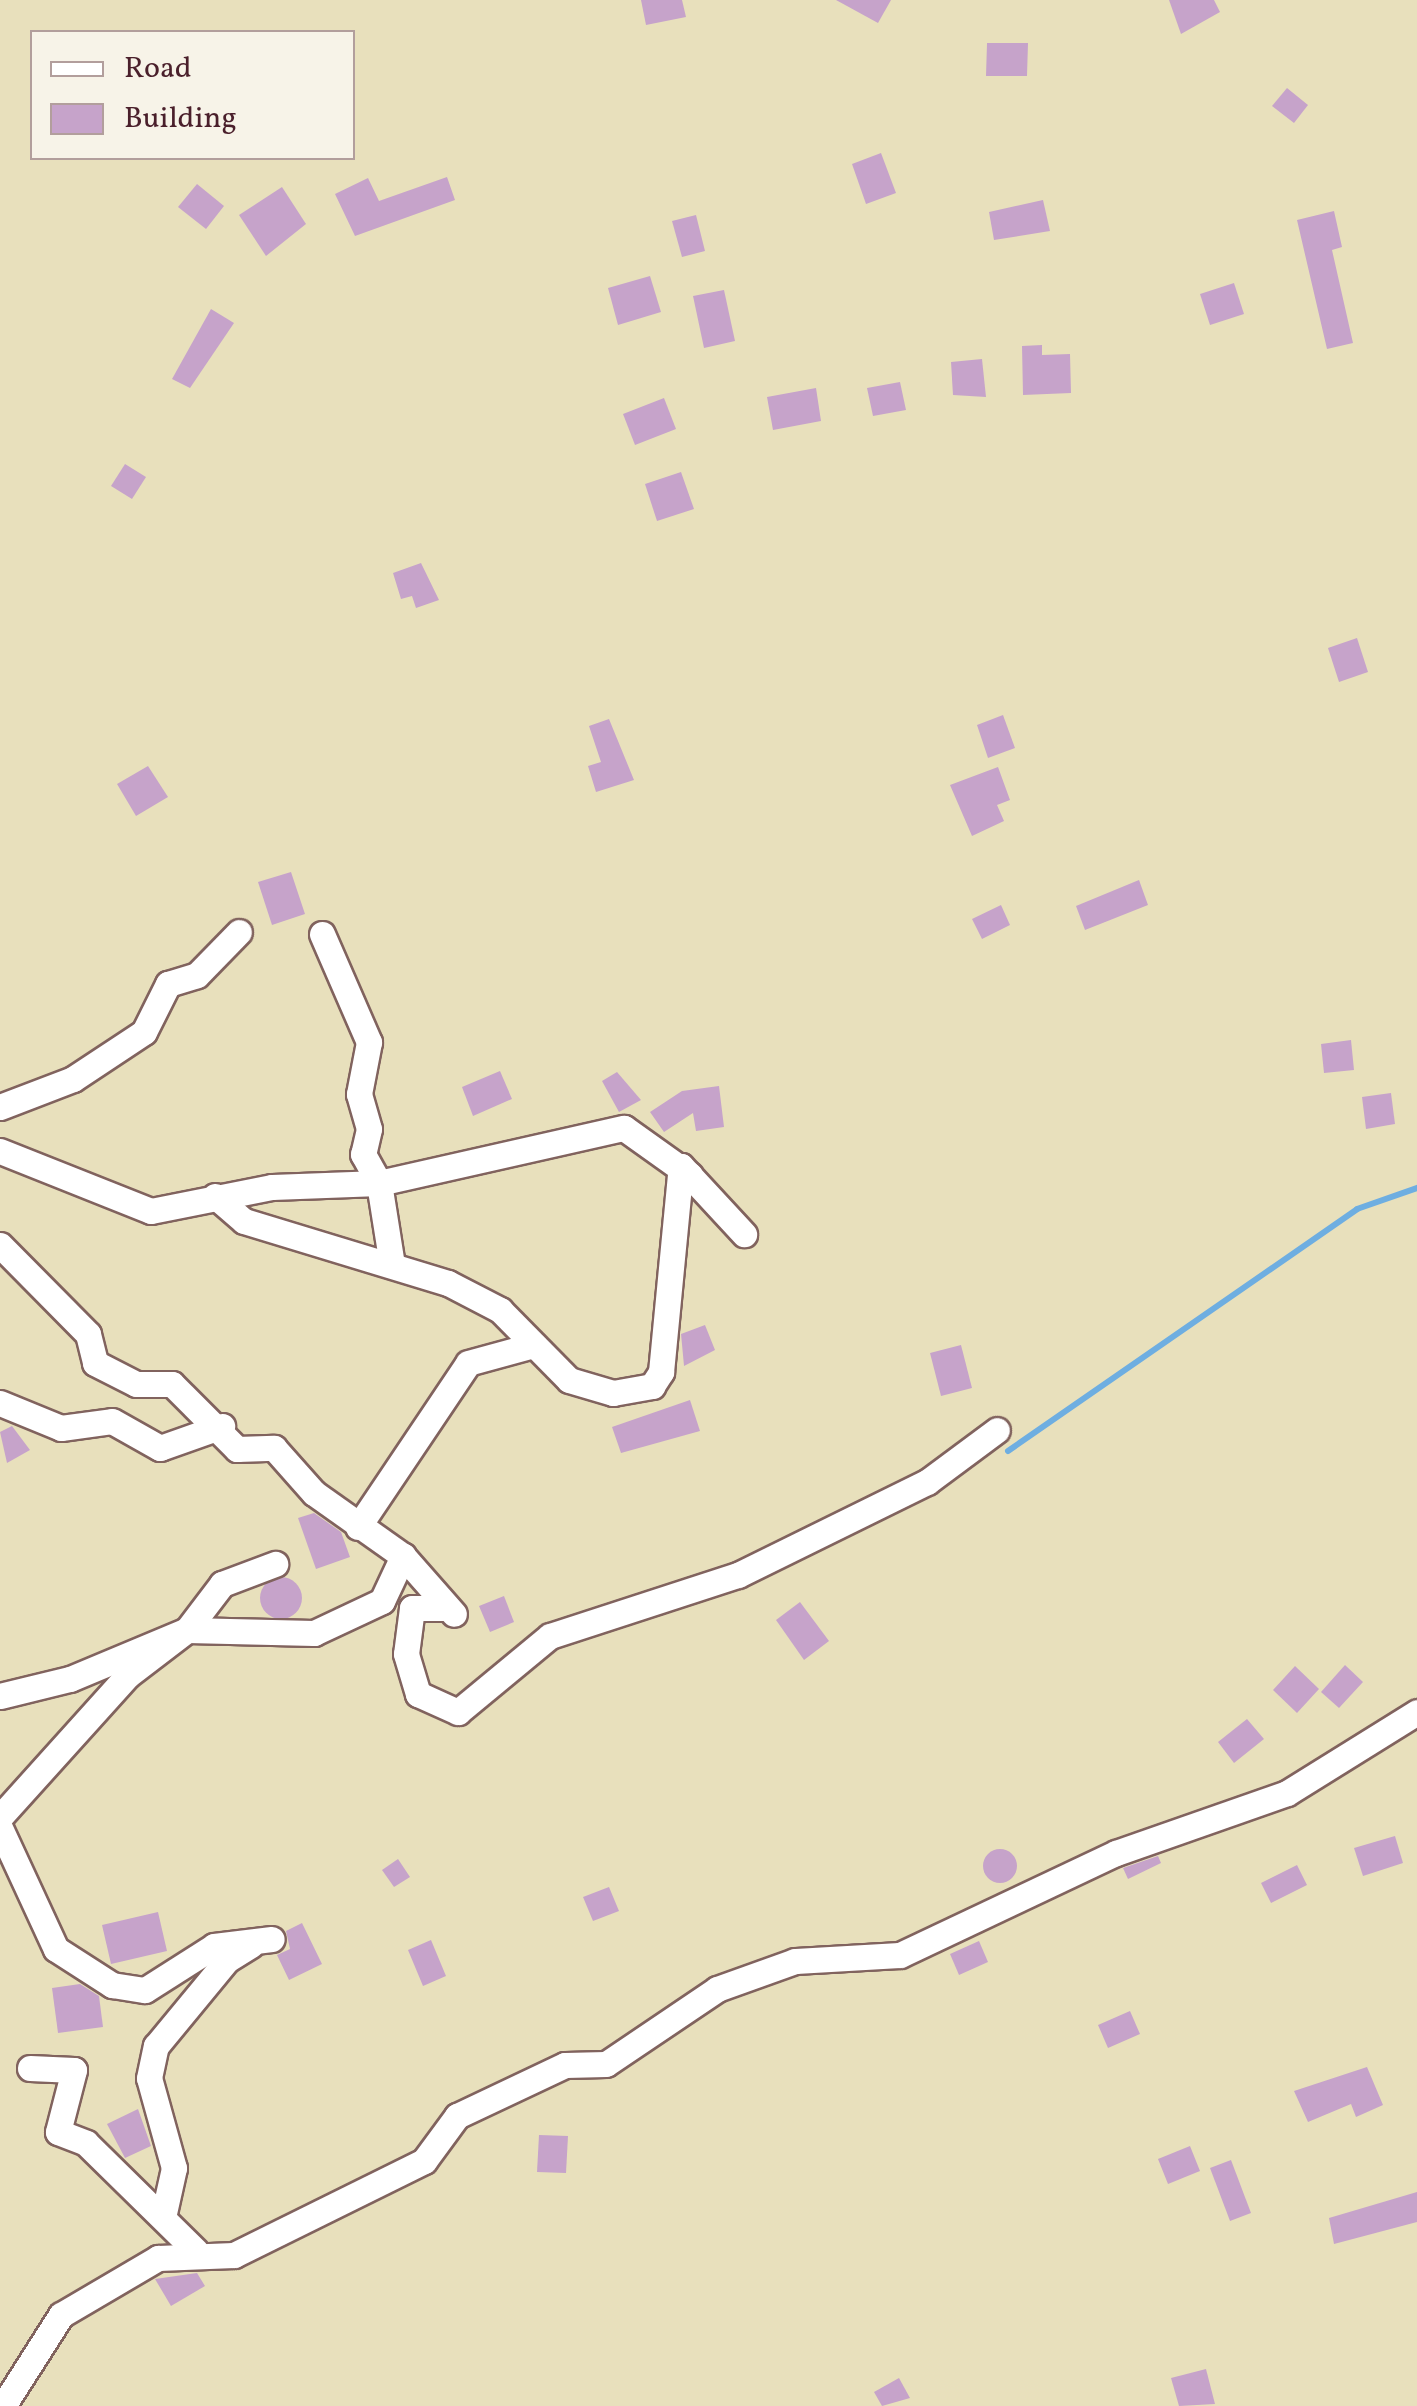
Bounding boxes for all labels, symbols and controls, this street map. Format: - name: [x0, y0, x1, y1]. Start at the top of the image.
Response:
- legend: [30, 30, 355, 160]
- text: Road: [124, 48, 192, 90]
- text: Building: [124, 98, 237, 140]

